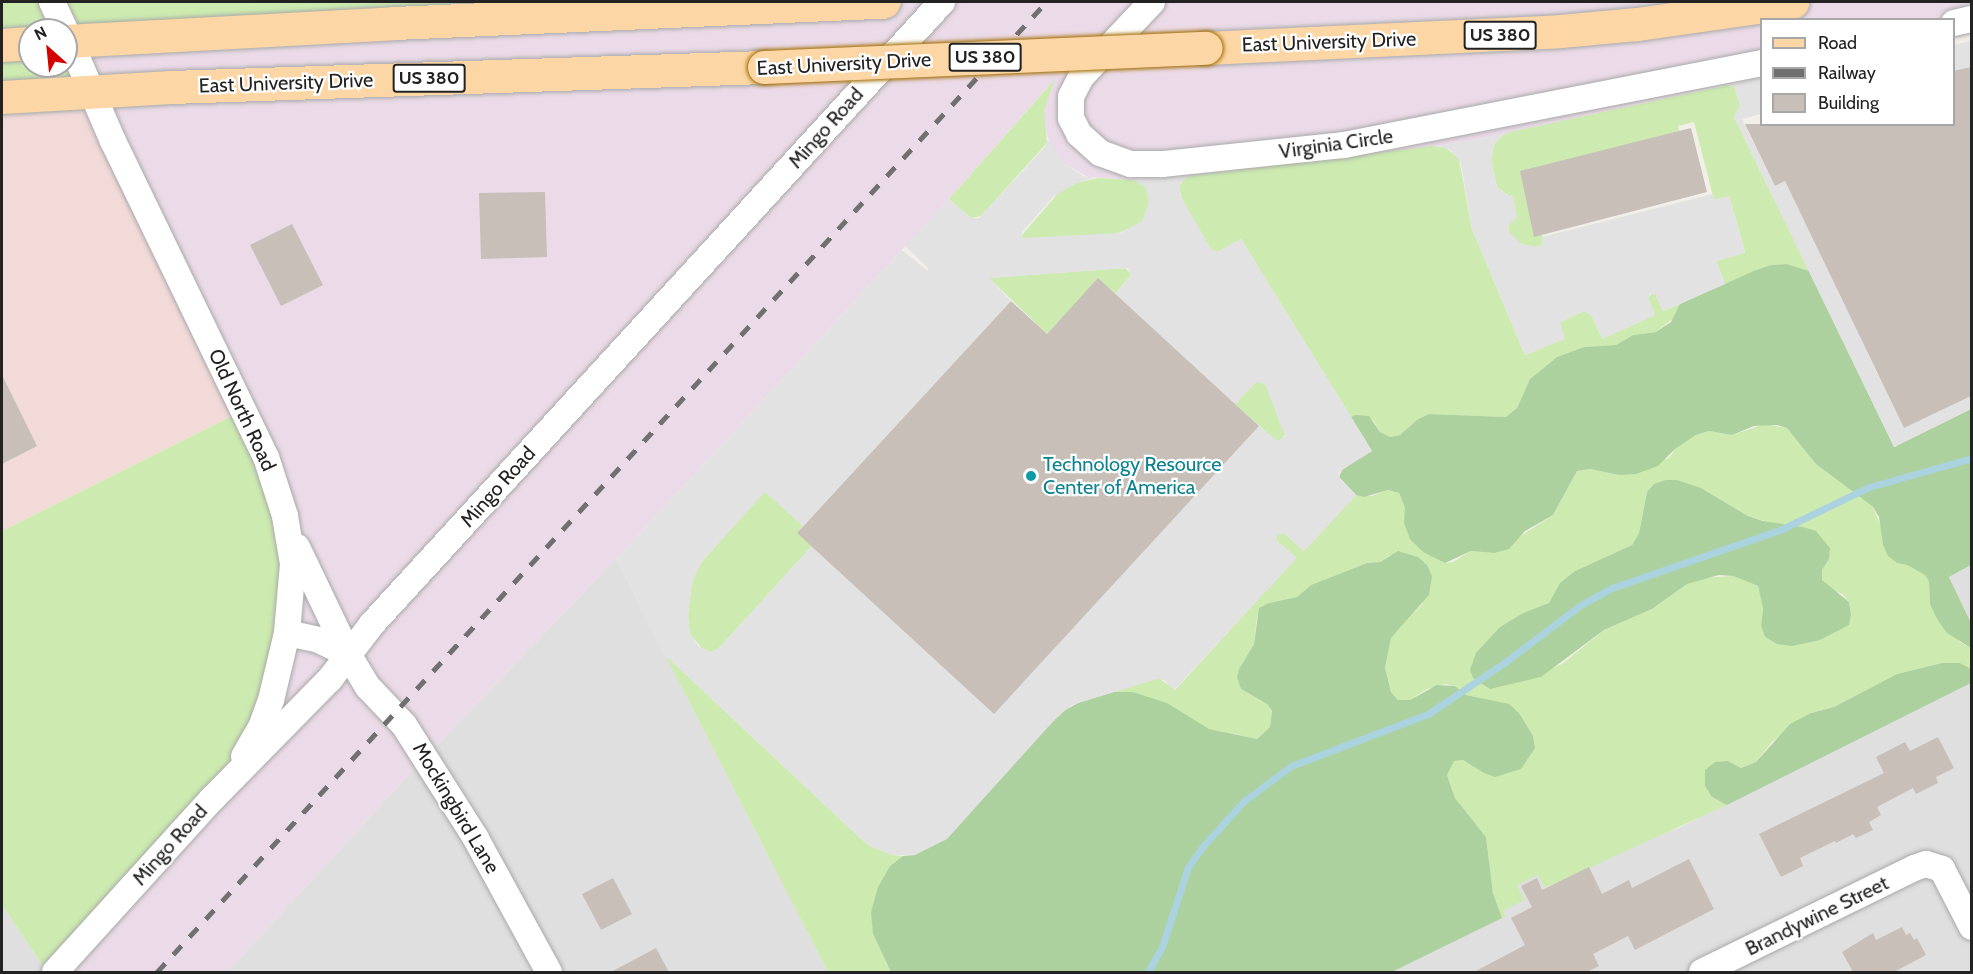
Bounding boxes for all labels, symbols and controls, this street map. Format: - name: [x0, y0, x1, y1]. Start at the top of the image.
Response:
- north arrow: [18, 18, 78, 78]
- legend: [1760, 18, 1955, 126]
- road number: US 380: [1462, 20, 1538, 50]
- text: N: [31, 22, 50, 44]
- street label: East University Drive: [1241, 27, 1417, 57]
- text: Road: [1818, 32, 1857, 54]
- road number: US 380: [948, 42, 1022, 72]
- street label: East University Drive: [756, 47, 932, 81]
- text: Railway: [1818, 62, 1876, 84]
- road number: US 380: [392, 63, 466, 93]
- street label: East University Drive: [198, 68, 374, 98]
- street label: Mingo Road: [784, 83, 868, 173]
- text: Building: [1818, 92, 1879, 114]
- street label: Virginia Circle: [1277, 124, 1395, 164]
- street label: Old North Road: [203, 345, 281, 475]
- street label: Mingo Road: [456, 442, 540, 532]
- place label: Technology Resource Center of America: [1043, 452, 1222, 499]
- marker: Technology Resource Center of America: [1024, 469, 1038, 483]
- street label: Mockingbird Lane: [407, 738, 505, 878]
- street label: Mingo Road: [128, 800, 212, 890]
- street label: Brandywine Street: [1742, 871, 1892, 961]

